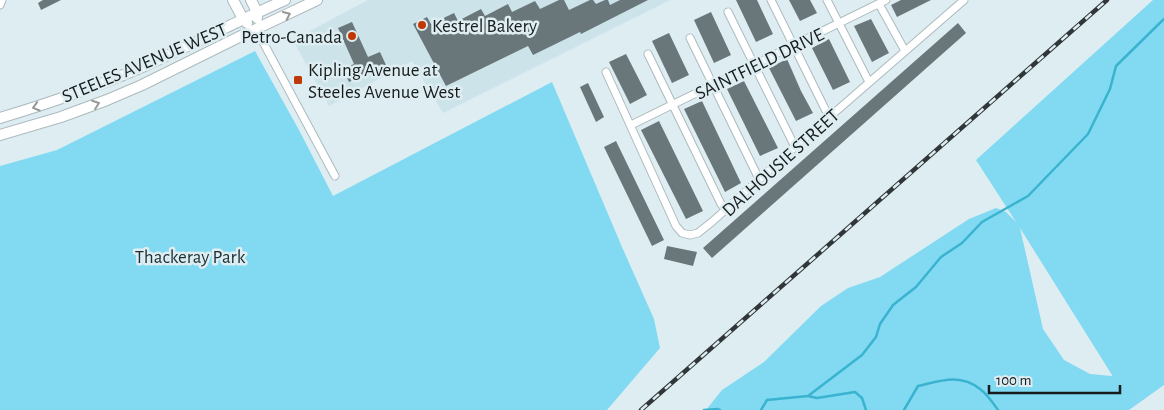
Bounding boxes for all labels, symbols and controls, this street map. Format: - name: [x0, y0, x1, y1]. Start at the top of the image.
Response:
- one-way arrow: [282, 10, 291, 21]
- place label: Kestrel Bakery: [432, 17, 537, 36]
- marker: Kestrel Bakery: [416, 19, 428, 31]
- street label: STEELES AVENUE WEST: [59, 20, 230, 107]
- street label: SAINTFIELD DRIVE: [692, 25, 827, 104]
- place label: Petro-Canada: [241, 28, 342, 47]
- marker: Petro-Canada: [346, 30, 358, 42]
- place label: Kipling Avenue at Steeles Avenue West: [308, 61, 460, 102]
- marker: Kipling Avenue at Steeles Avenue West: [292, 74, 304, 86]
- one-way arrow: [91, 100, 100, 110]
- one-way arrow: [32, 101, 40, 111]
- street label: DALHOUSIE STREET: [719, 106, 843, 220]
- park label: Thackeray Park: [135, 248, 246, 267]
- scale bar: [989, 362, 1120, 394]
- text: 100 m: [996, 373, 1031, 388]

